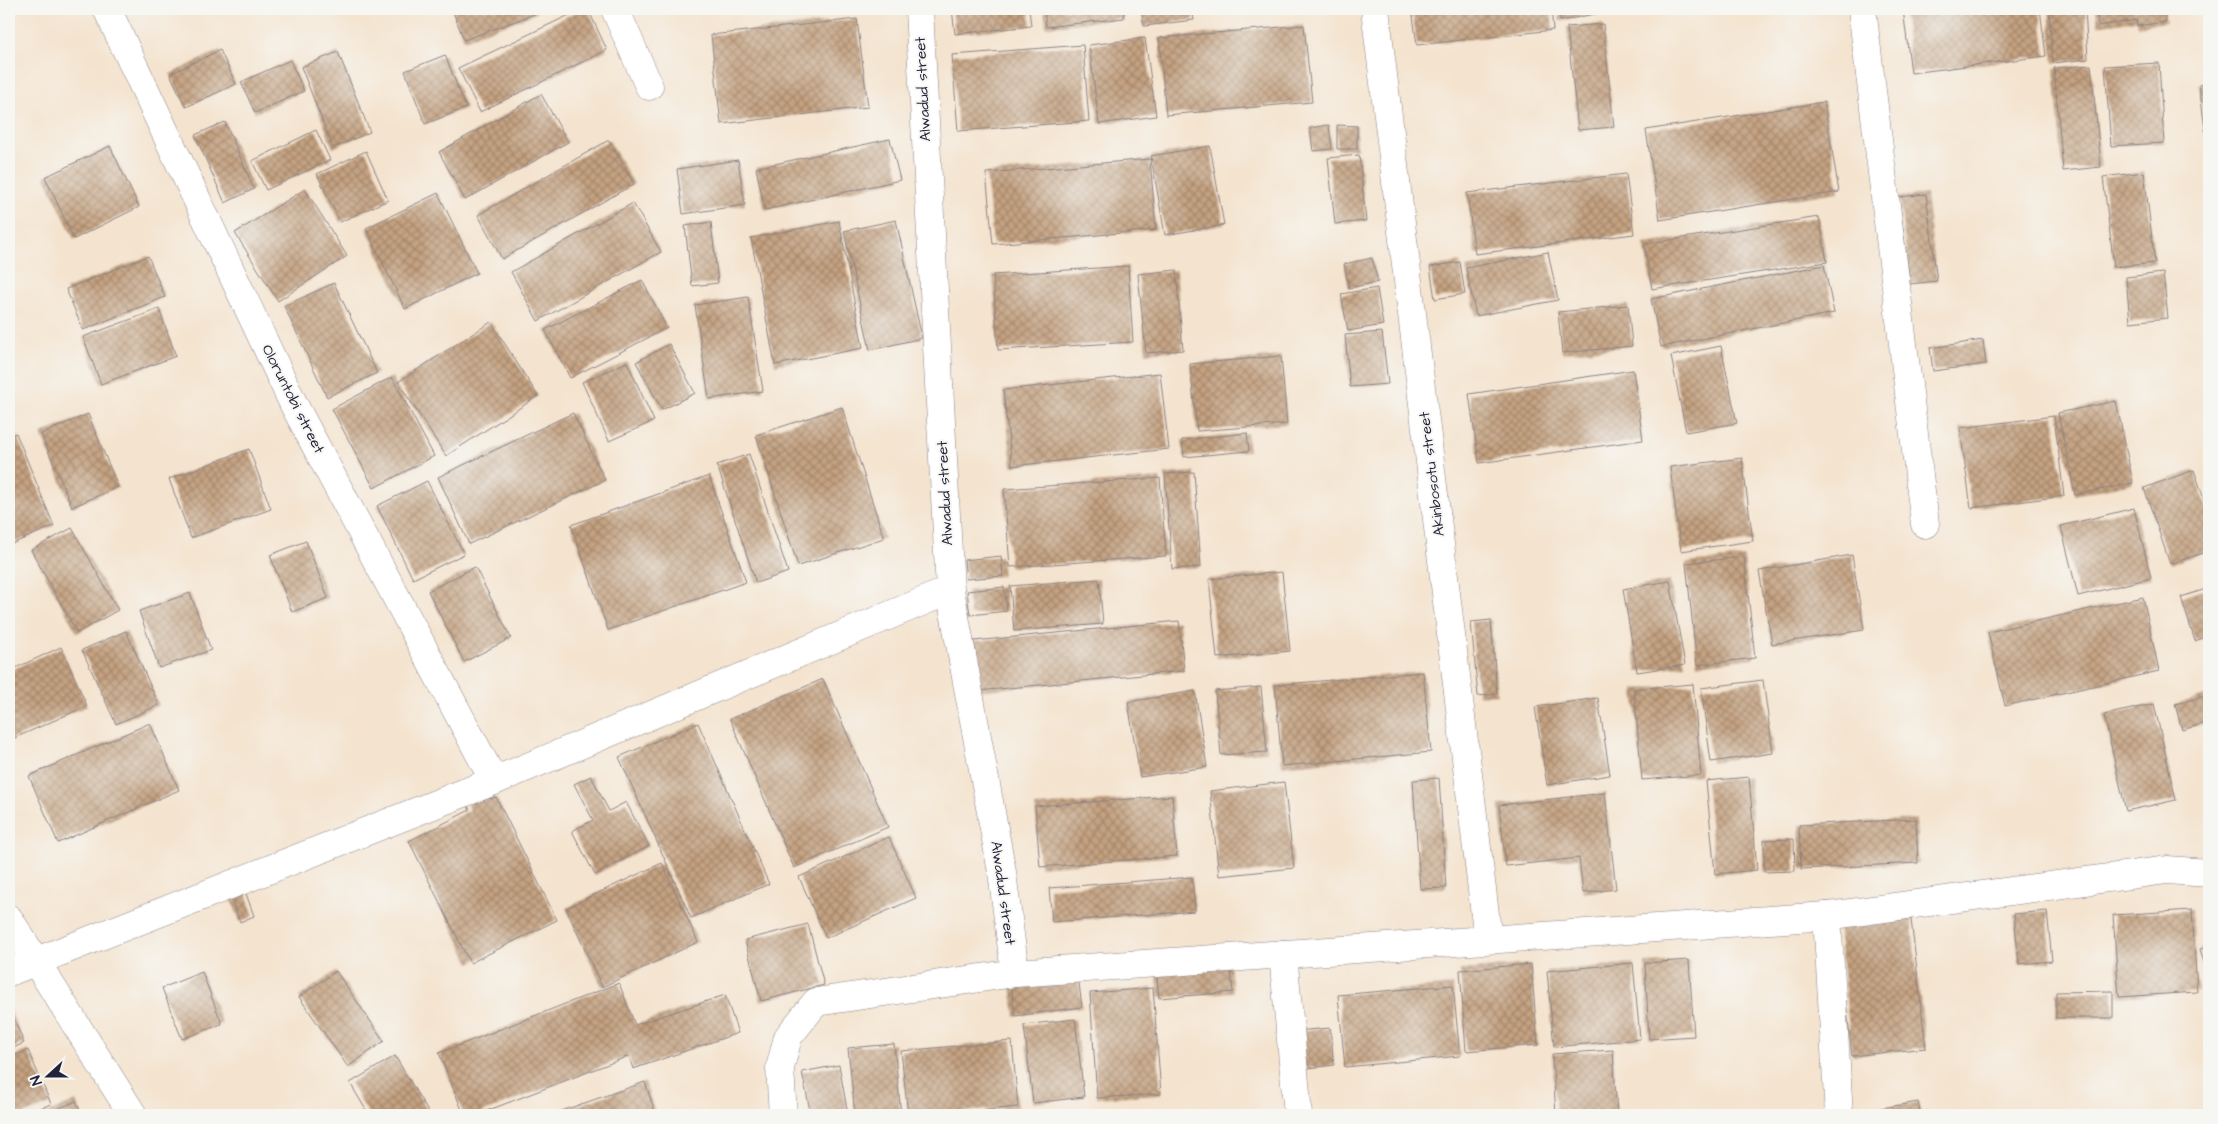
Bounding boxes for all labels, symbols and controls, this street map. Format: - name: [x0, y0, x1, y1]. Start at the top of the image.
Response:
- street label: Alwadud street: [910, 36, 936, 142]
- street label: Oloruntobi street: [256, 341, 330, 457]
- street label: Akinbosotu street: [1414, 411, 1450, 537]
- street label: Alwadud street: [932, 440, 958, 546]
- street label: Alwadud street: [985, 840, 1021, 946]
- north arrow: [22, 1052, 72, 1102]
- text: N: [26, 1072, 48, 1088]

